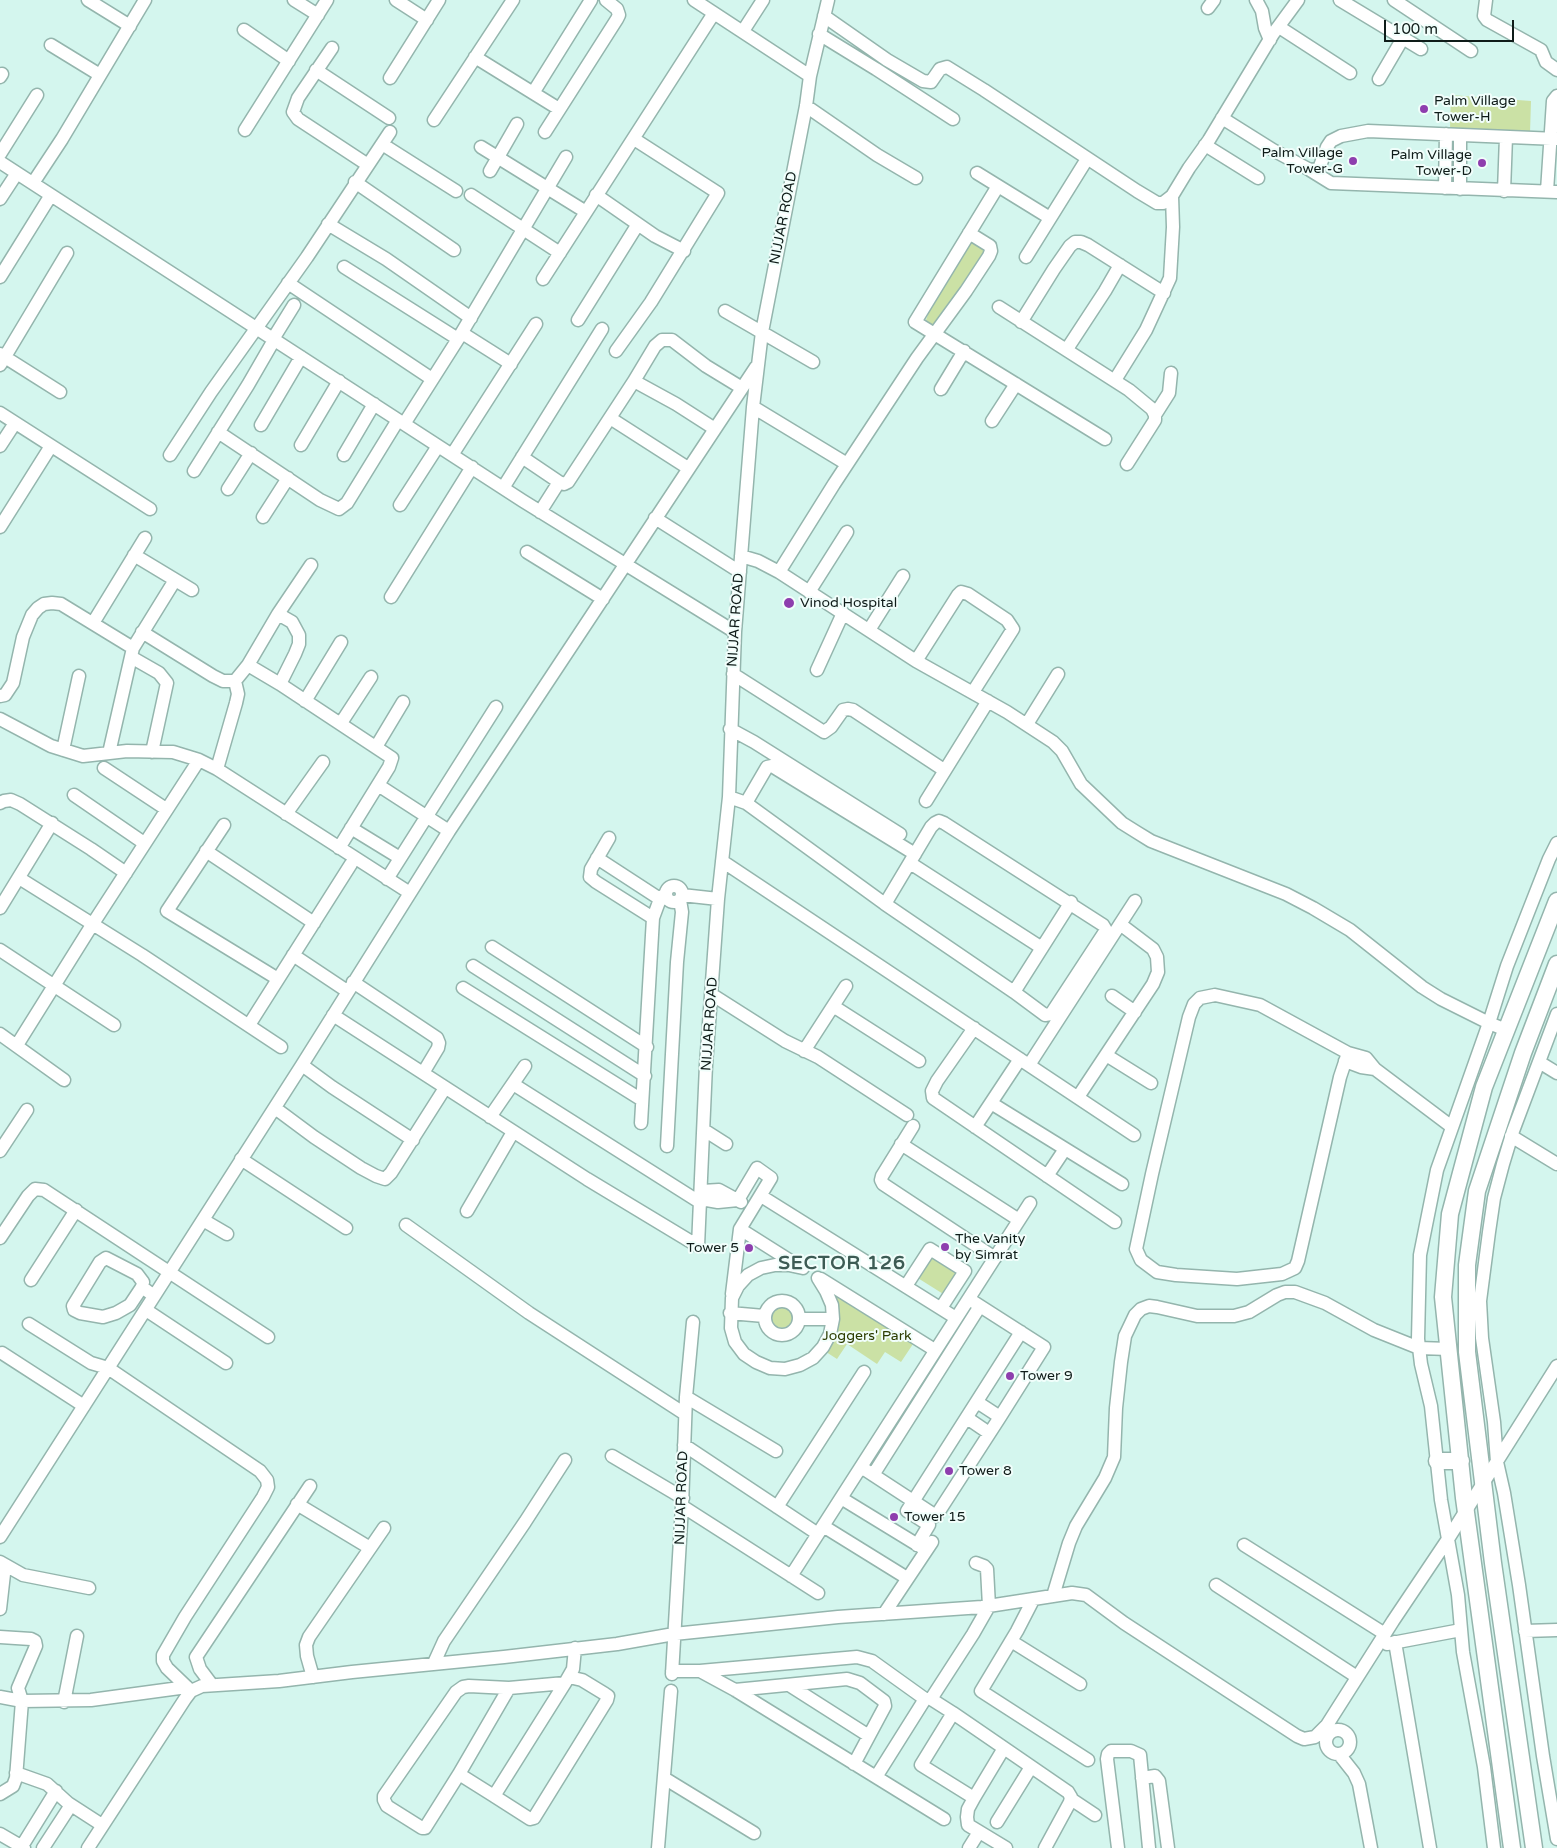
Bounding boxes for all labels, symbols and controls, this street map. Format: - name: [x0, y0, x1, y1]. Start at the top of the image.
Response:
- scale bar: [1387, 10, 1517, 42]
- text: 100 m: [1392, 20, 1438, 38]
- place label: Palm Village Tower-H: [1434, 93, 1516, 125]
- marker: Palm Village Tower-H: [1418, 103, 1430, 115]
- place label: Palm Village Tower-G: [1261, 145, 1343, 178]
- place label: Palm Village Tower-D: [1390, 147, 1472, 180]
- marker: Palm Village Tower-G: [1347, 155, 1359, 167]
- marker: Palm Village Tower-D: [1476, 157, 1488, 169]
- street label: NIJJAR ROAD: [767, 170, 801, 266]
- street label: NIJJAR ROAD: [724, 572, 748, 668]
- place label: Vinod Hospital: [800, 595, 897, 611]
- marker: Vinod Hospital: [782, 596, 796, 610]
- street label: NIJJAR ROAD: [698, 976, 722, 1072]
- place label: The Vanity by Simrat: [955, 1231, 1025, 1264]
- place label: Tower 5: [686, 1240, 739, 1256]
- marker: The Vanity by Simrat: [939, 1241, 951, 1253]
- marker: Tower 5: [743, 1242, 755, 1254]
- district label: SECTOR 126: [777, 1253, 907, 1275]
- park label: Joggers' Park: [822, 1328, 912, 1344]
- place label: Tower 9: [1020, 1368, 1073, 1384]
- marker: Tower 9: [1004, 1370, 1016, 1382]
- street label: NIJJAR ROAD: [672, 1451, 692, 1545]
- place label: Tower 8: [959, 1463, 1012, 1479]
- marker: Tower 8: [943, 1465, 955, 1477]
- place label: Tower 15: [904, 1509, 966, 1525]
- marker: Tower 15: [888, 1511, 900, 1523]

